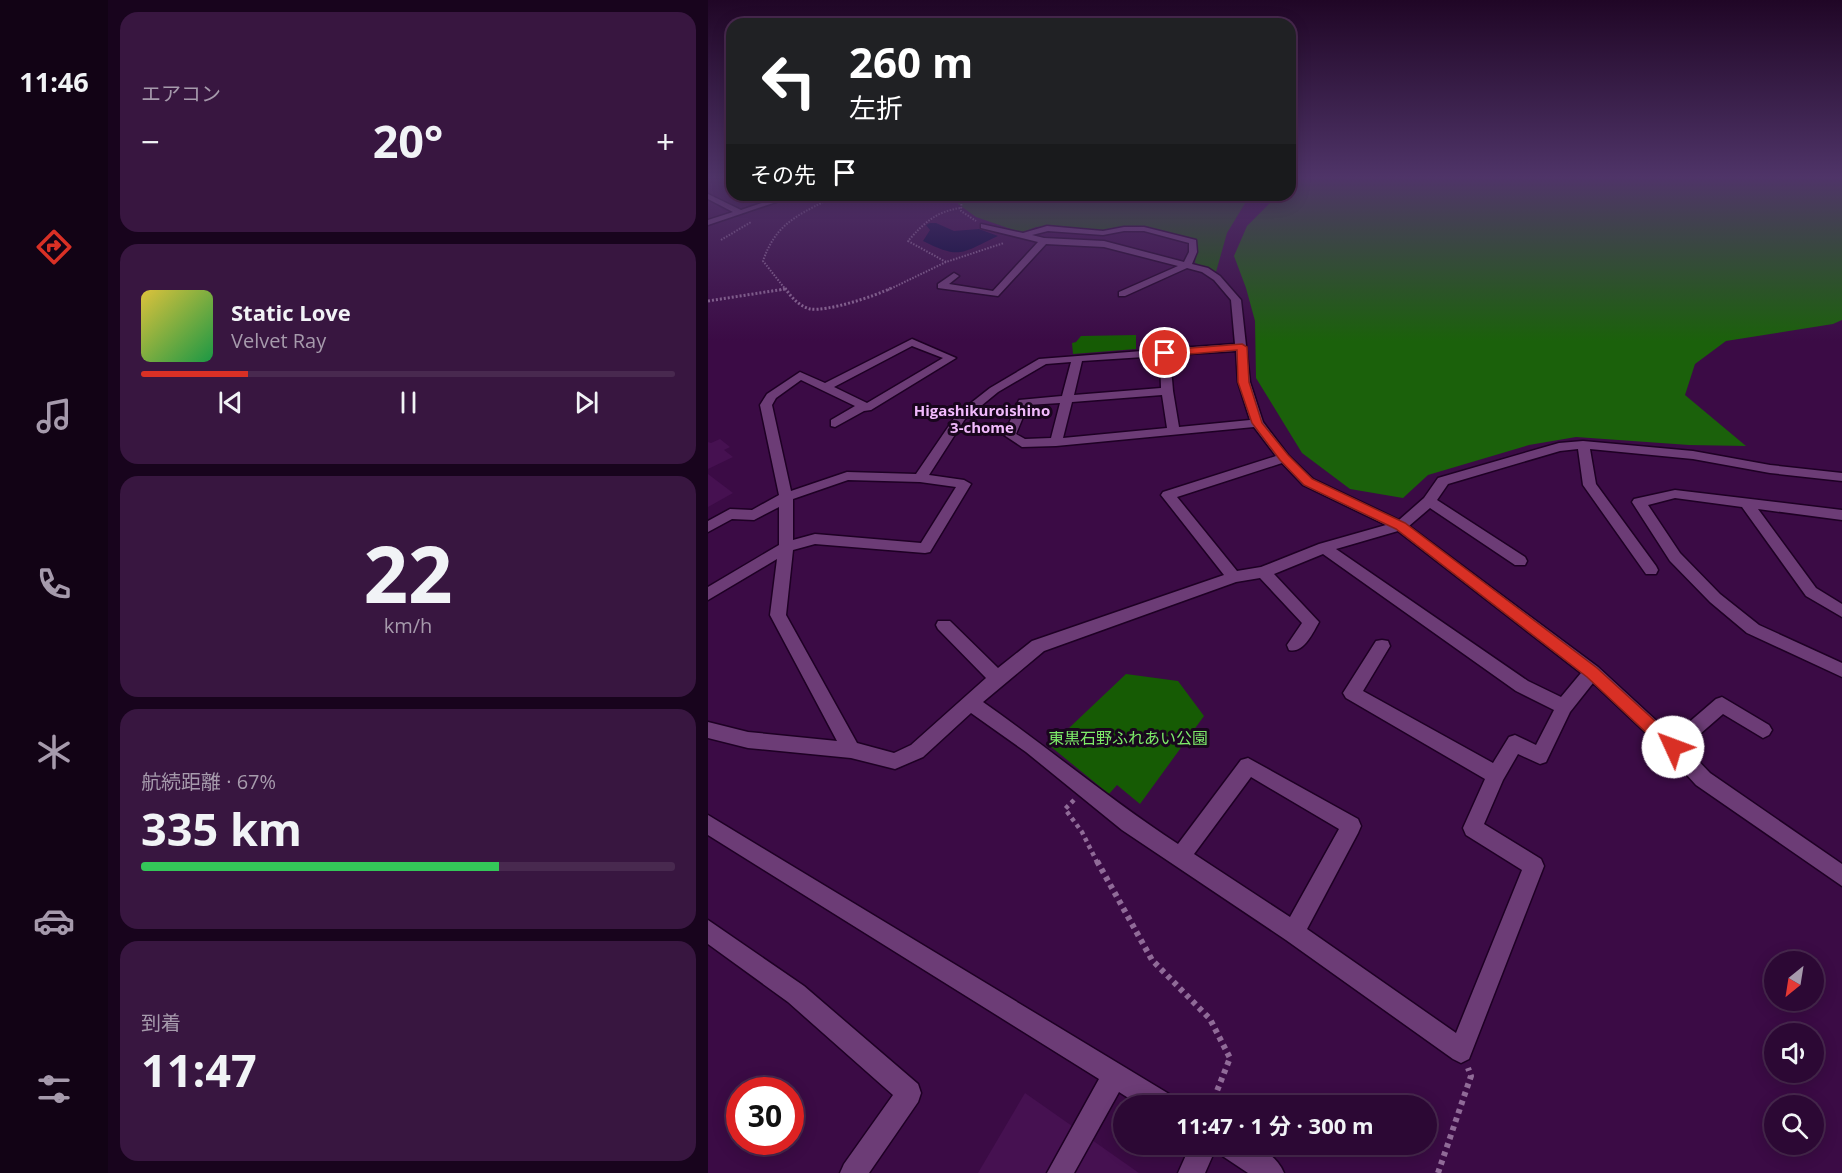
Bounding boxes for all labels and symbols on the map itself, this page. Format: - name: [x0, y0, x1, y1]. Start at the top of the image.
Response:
- pin: [1139, 327, 1190, 378]
- district label: Higashikuroishino 3-chome: [914, 400, 1050, 437]
- position arrow: [1641, 715, 1705, 779]
- park label: 東黒石野ふれあい公園: [1048, 727, 1208, 749]
- north arrow: [1764, 951, 1824, 1011]
- speed limit sign: 30: [726, 1077, 804, 1155]

